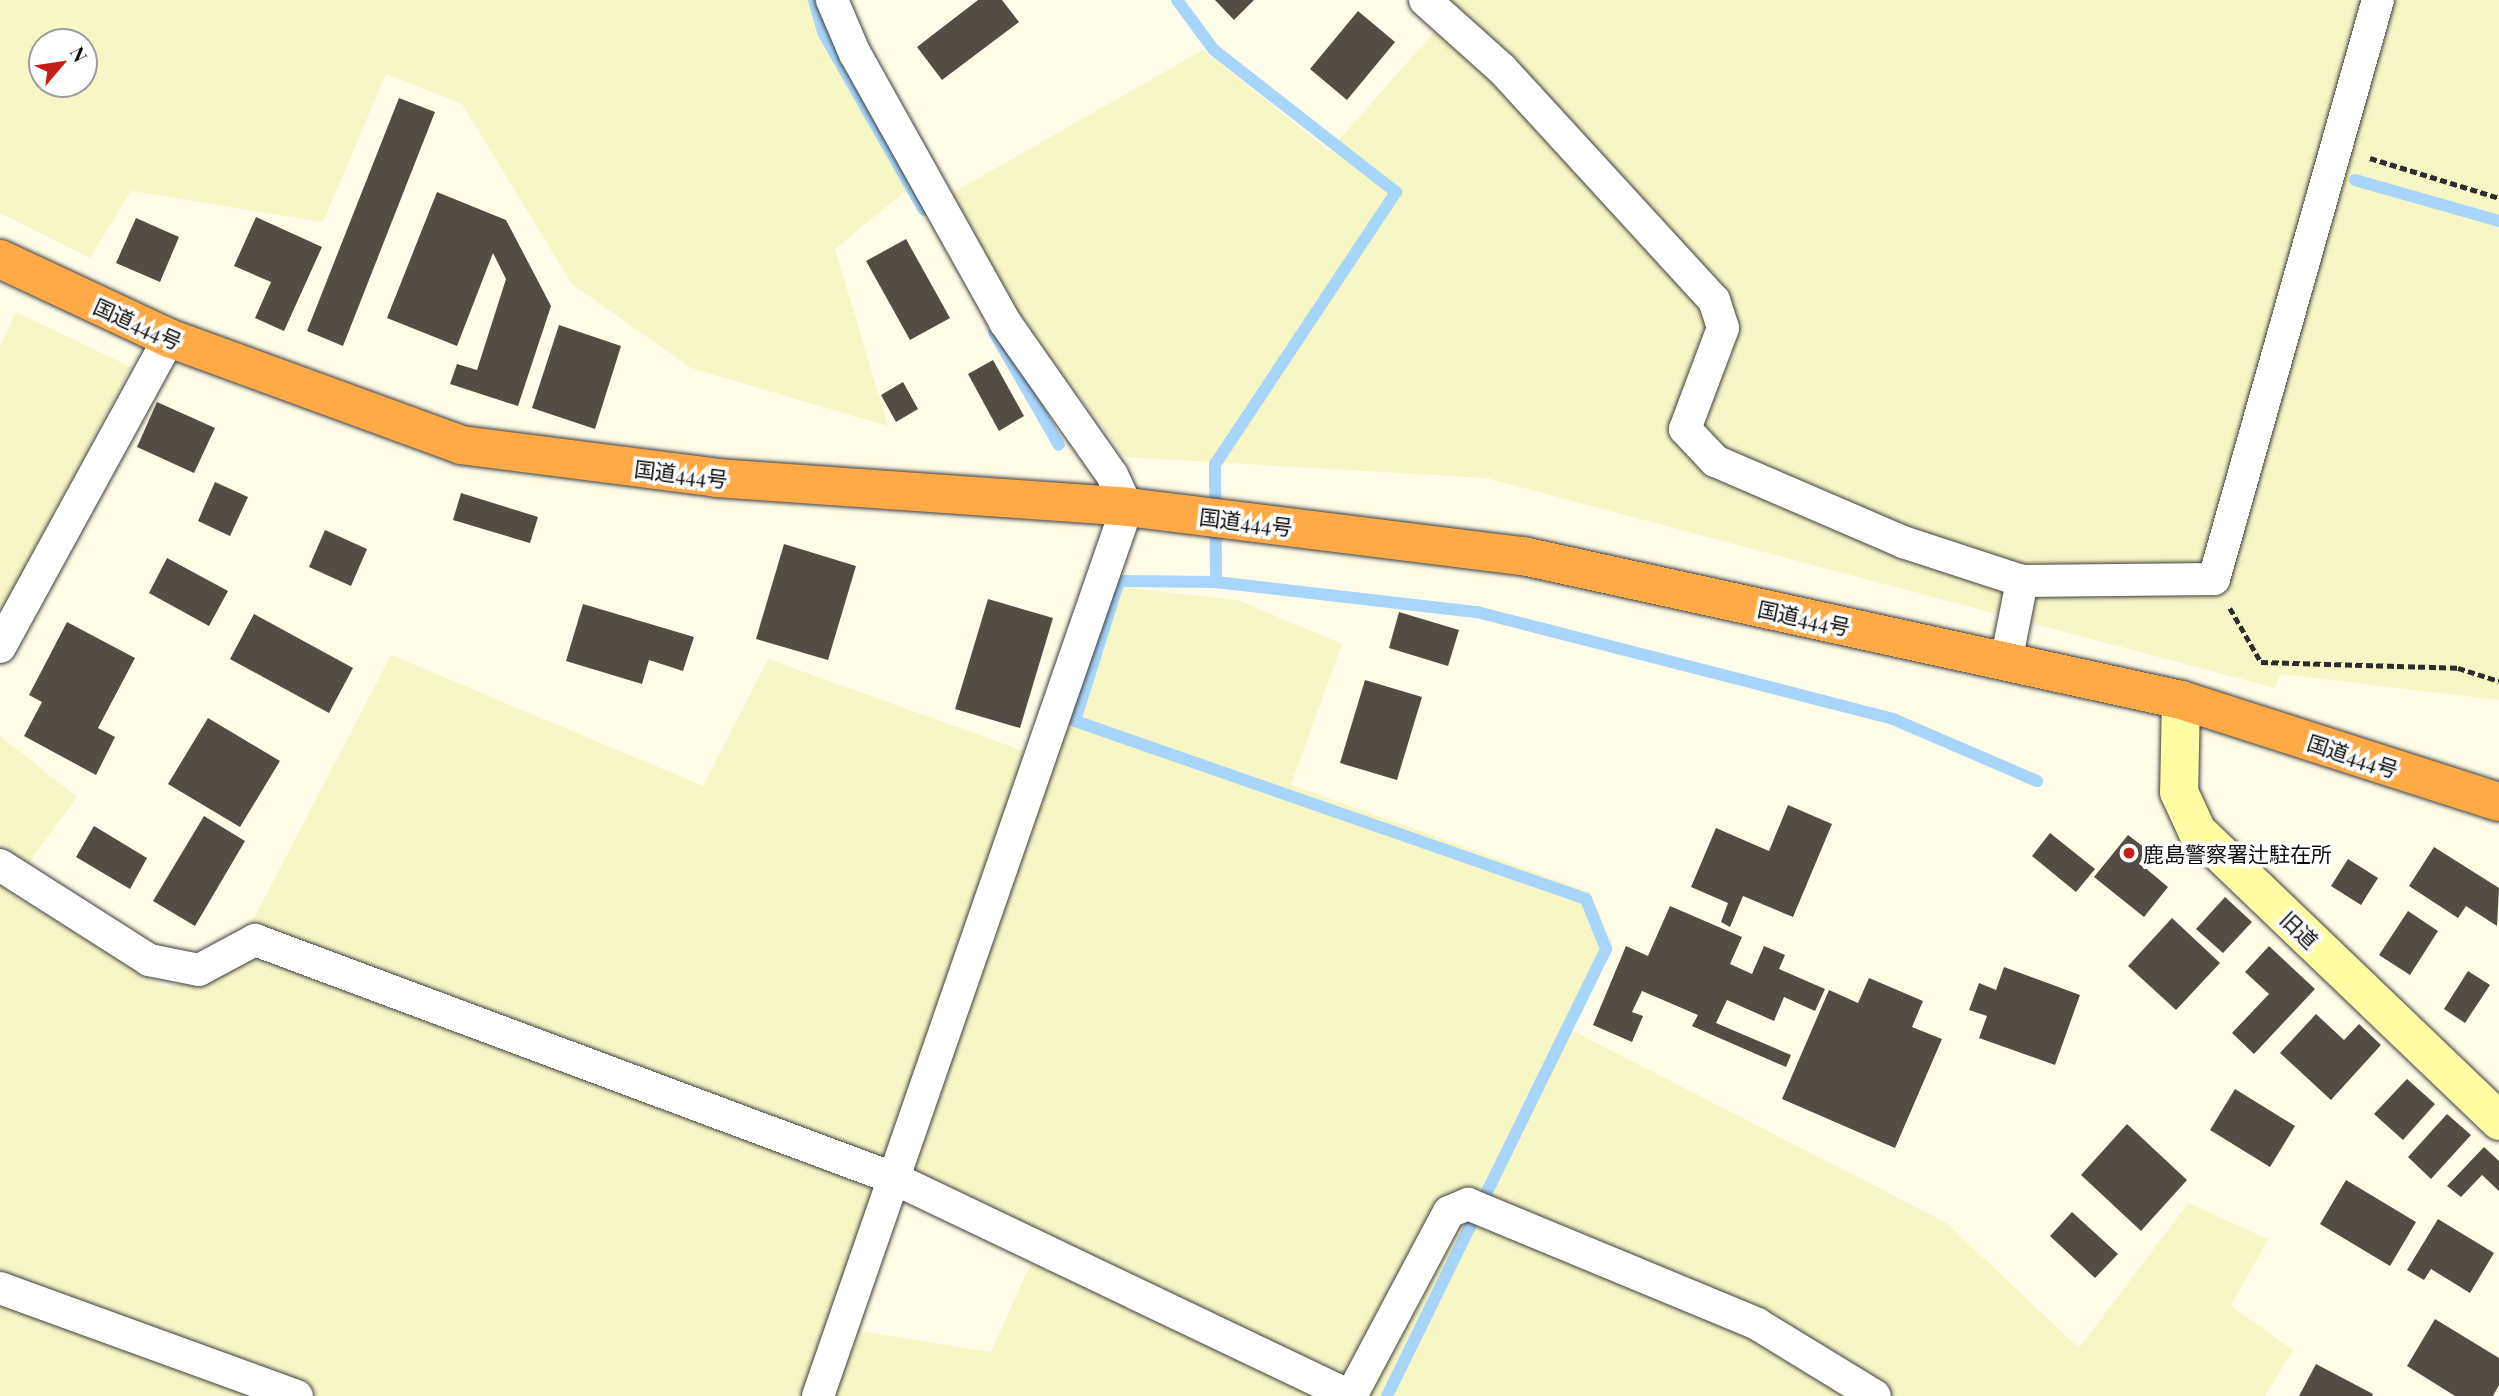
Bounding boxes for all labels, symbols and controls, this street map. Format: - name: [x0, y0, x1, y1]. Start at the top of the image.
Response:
- north arrow: [28, 28, 98, 98]
- text: N: [65, 41, 94, 66]
- street label: 国道444号: [90, 292, 186, 354]
- street label: 国道444号: [633, 455, 729, 491]
- street label: 国道444号: [1198, 503, 1294, 539]
- street label: 国道444号: [1755, 595, 1853, 639]
- street label: 国道444号: [2304, 728, 2402, 782]
- place label: 鹿島警察署辻駐在所: [2143, 840, 2332, 866]
- marker: 鹿島警察署辻駐在所: [2121, 845, 2137, 861]
- street label: 旧道: [2276, 905, 2324, 953]

